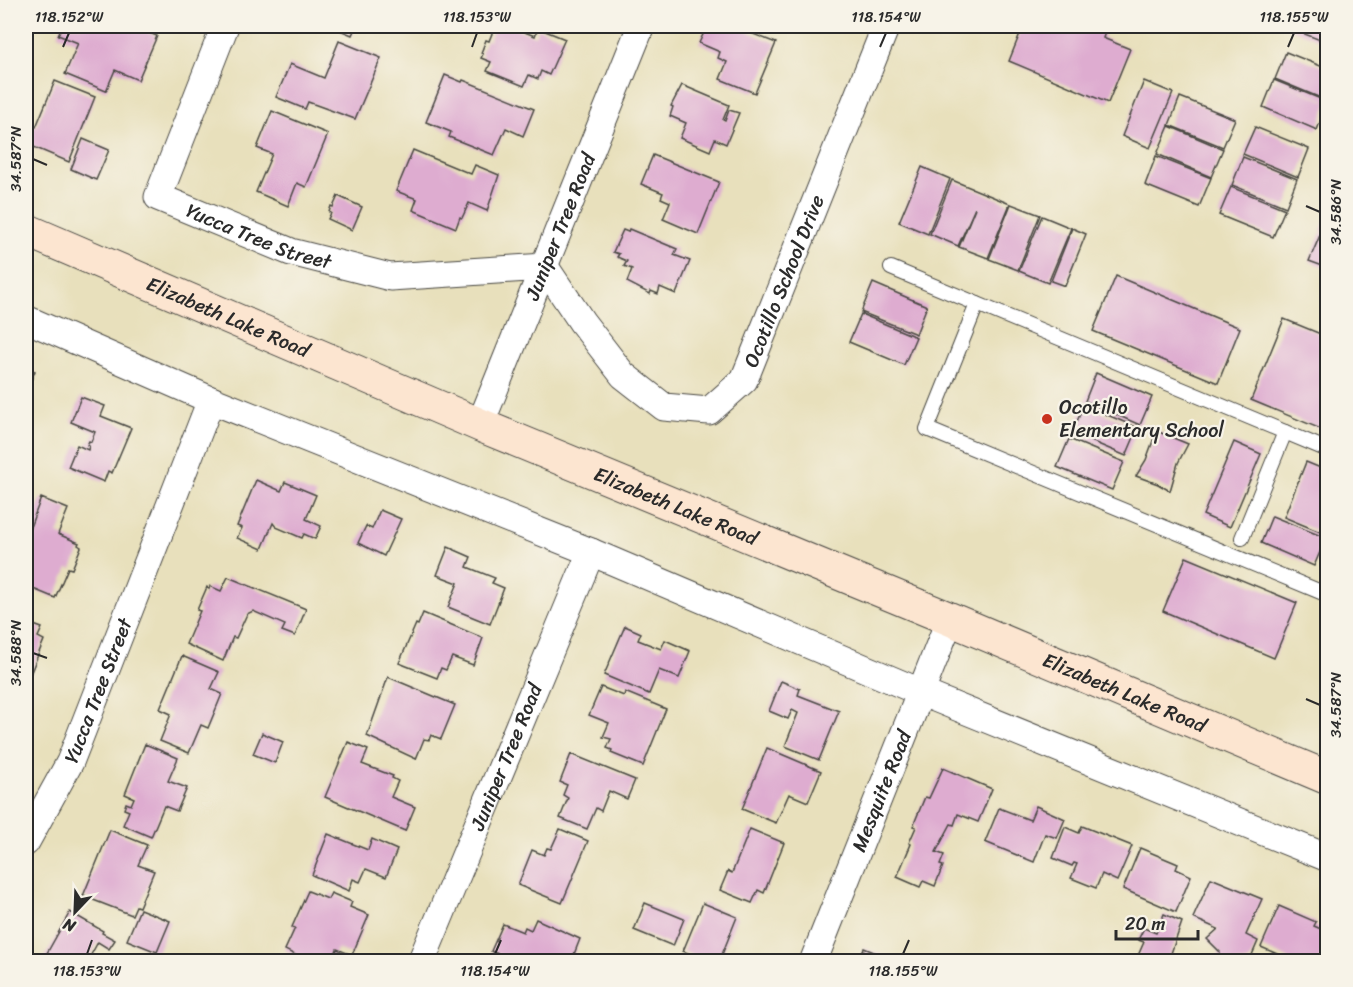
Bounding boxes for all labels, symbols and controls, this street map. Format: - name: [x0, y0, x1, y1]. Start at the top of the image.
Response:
- text: 118.152°W: [35, 4, 104, 30]
- text: 118.153°W: [443, 4, 512, 30]
- text: 118.154°W: [851, 4, 921, 30]
- text: 118.155°W: [1259, 4, 1329, 30]
- text: 34.587°N: [3, 126, 29, 192]
- street label: Juniper Tree Road: [515, 147, 606, 307]
- text: 34.586°N: [1323, 179, 1349, 245]
- street label: Ocotillo School Drive: [734, 189, 835, 373]
- street label: Yucca Tree Street: [180, 193, 336, 280]
- street label: Elizabeth Lake Road: [141, 267, 316, 368]
- place label: Ocotillo Elementary School: [1059, 390, 1224, 448]
- marker: Ocotillo Elementary School: [1040, 412, 1054, 426]
- street label: Elizabeth Lake Road: [588, 457, 764, 556]
- street label: Yucca Tree Street: [54, 612, 143, 768]
- text: 34.588°N: [3, 619, 29, 686]
- street label: Elizabeth Lake Road: [1037, 643, 1213, 743]
- text: 34.587°N: [1323, 672, 1349, 738]
- street label: Juniper Tree Road: [460, 677, 553, 837]
- street label: Mesquite Road: [842, 724, 922, 857]
- north arrow: [45, 882, 105, 942]
- scale bar: [1116, 903, 1198, 941]
- text: 20 m: [1125, 908, 1165, 940]
- text: N: [58, 909, 81, 941]
- text: 118.153°W: [53, 958, 122, 984]
- text: 118.154°W: [460, 958, 530, 984]
- text: 118.155°W: [868, 958, 938, 984]

